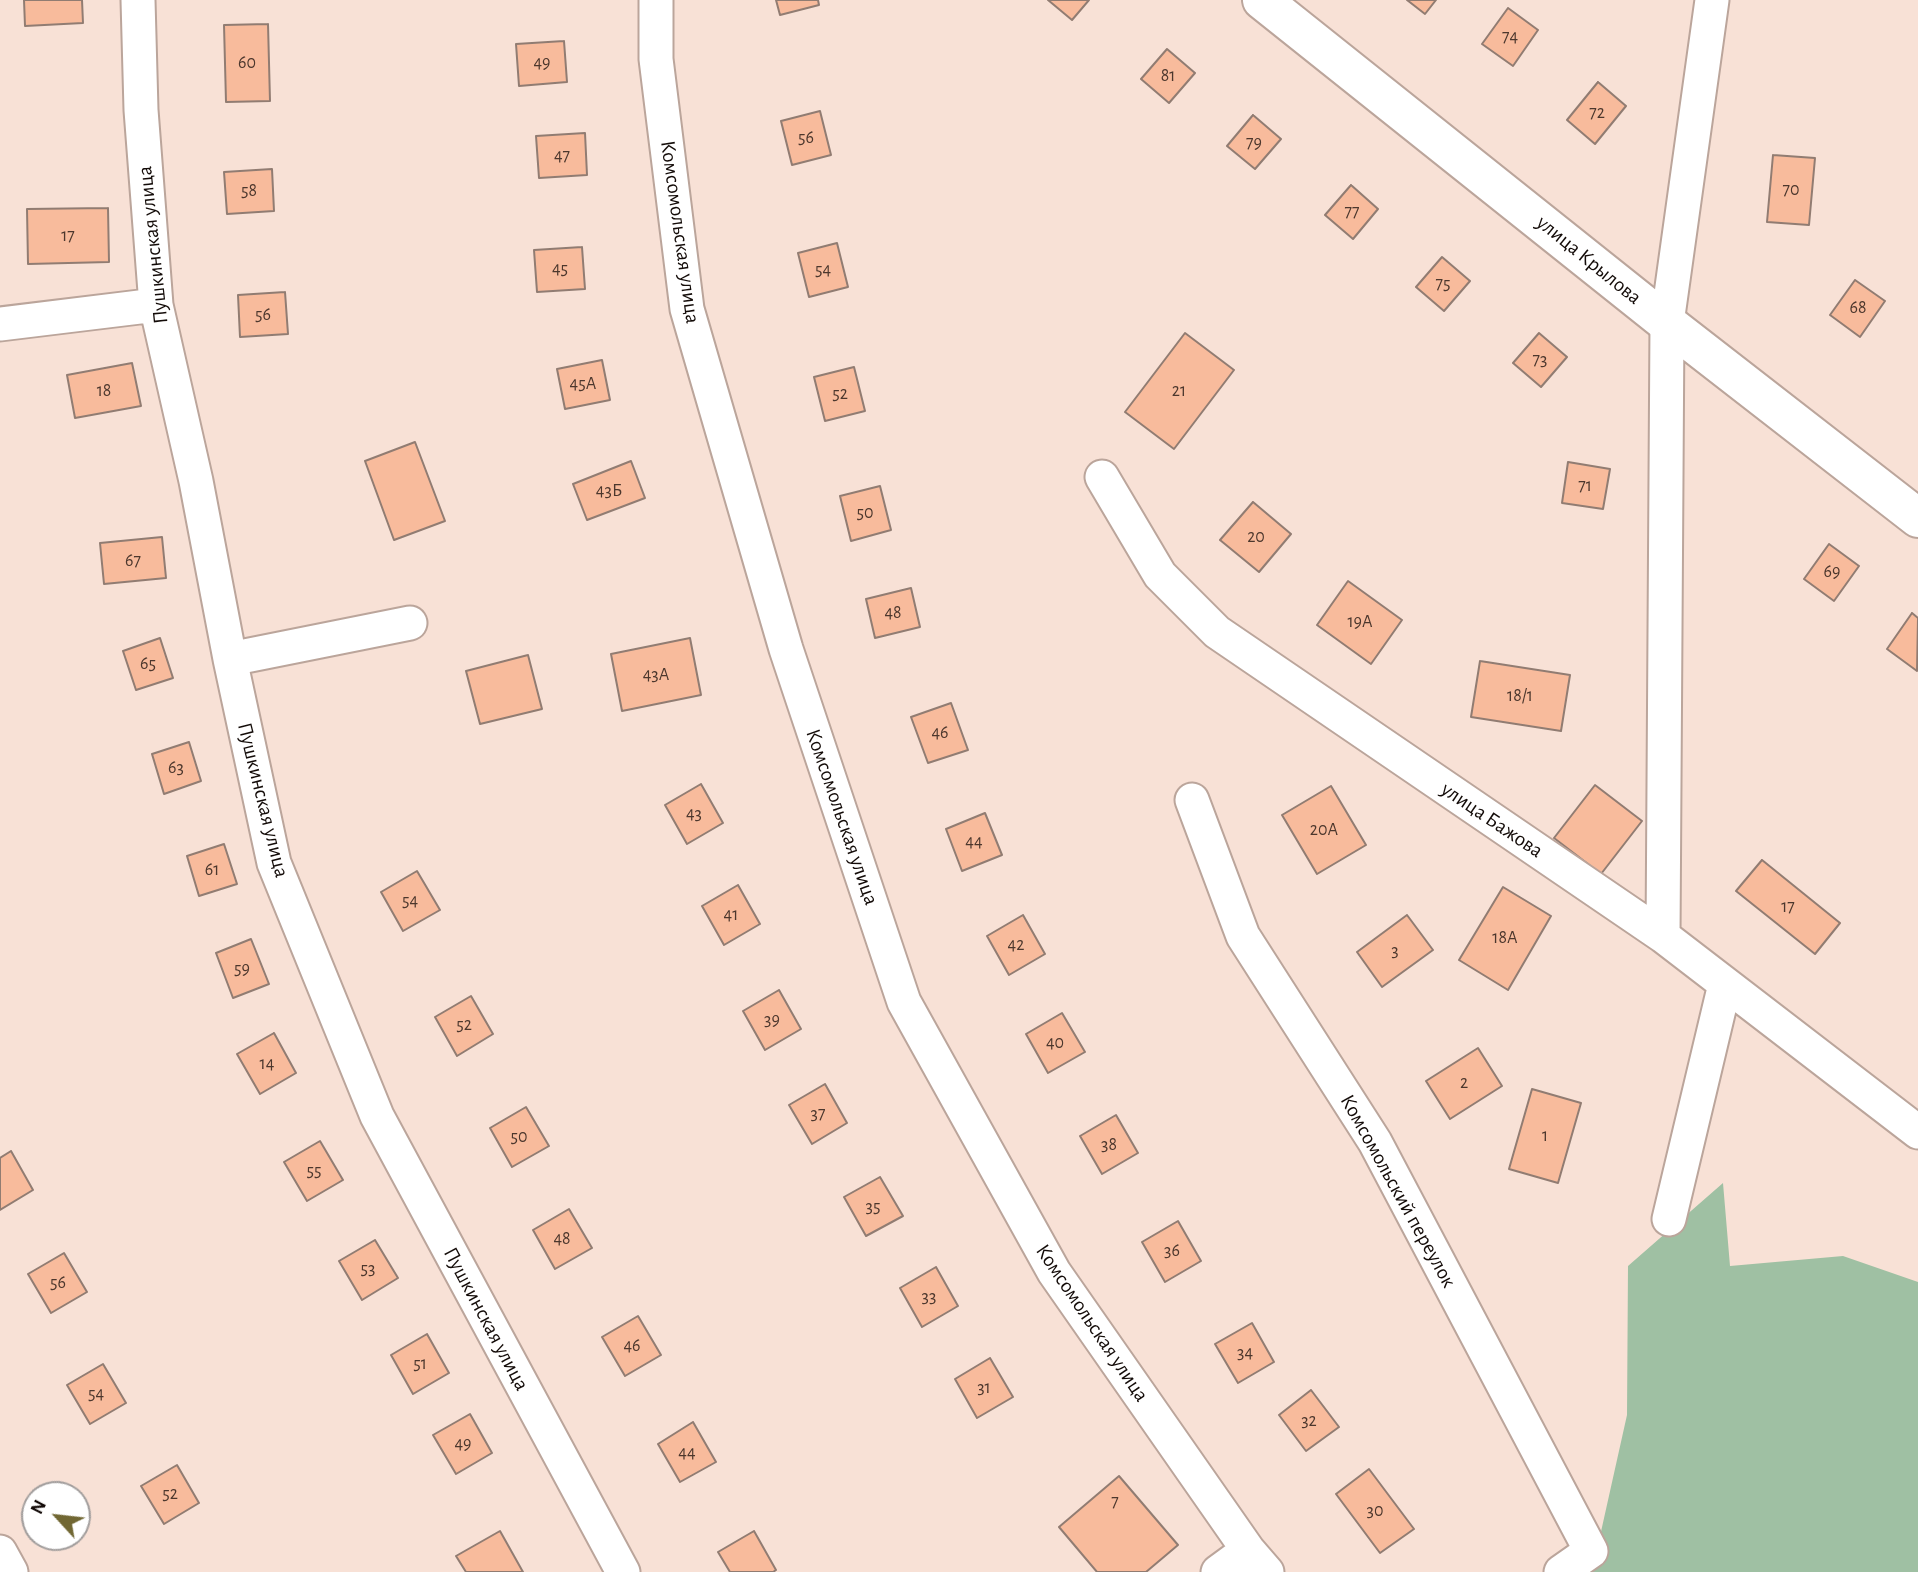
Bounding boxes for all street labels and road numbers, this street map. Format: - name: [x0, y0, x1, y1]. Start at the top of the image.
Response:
- street label: Комсомольская улица: [655, 139, 705, 325]
- street label: Пушкинская улица: [132, 165, 174, 325]
- street label: улица Крылова: [1531, 210, 1647, 310]
- street label: Пушкинская улица: [232, 720, 294, 880]
- street label: Комсомольская улица: [800, 726, 884, 908]
- street label: улица Бажова: [1436, 777, 1548, 863]
- street label: Комсомольский переулок: [1334, 1090, 1462, 1292]
- street label: Комсомольская улица: [1030, 1239, 1154, 1407]
- street label: Пушкинская улица: [438, 1243, 534, 1395]

